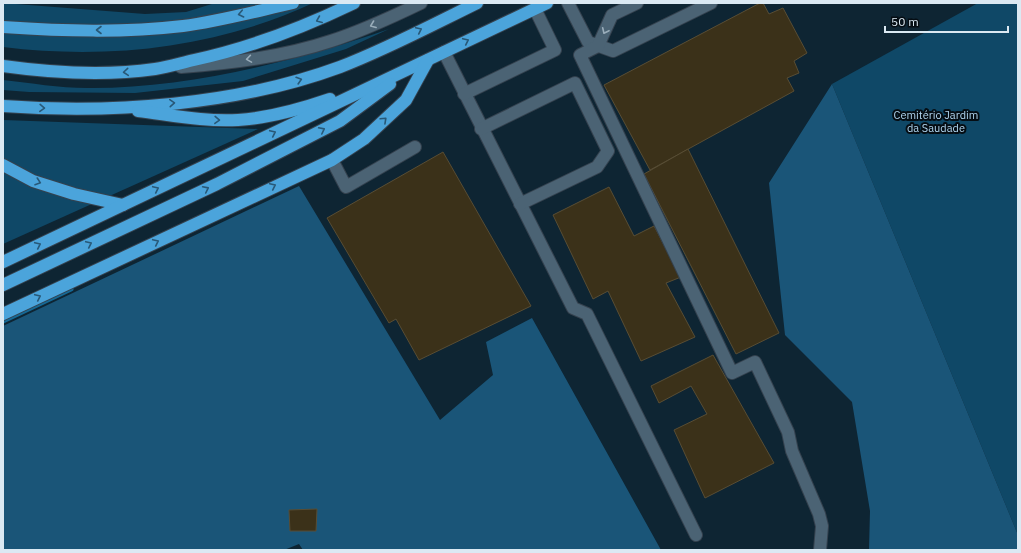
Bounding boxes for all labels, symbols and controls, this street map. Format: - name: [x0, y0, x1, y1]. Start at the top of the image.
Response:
- scale bar: [885, 8, 1008, 34]
- one-way arrow: [238, 9, 245, 17]
- text: 50 m: [891, 14, 919, 29]
- one-way arrow: [315, 15, 322, 23]
- one-way arrow: [369, 21, 376, 29]
- one-way arrow: [96, 26, 102, 34]
- one-way arrow: [602, 26, 610, 34]
- one-way arrow: [415, 28, 423, 35]
- one-way arrow: [462, 38, 470, 46]
- one-way arrow: [246, 54, 253, 63]
- one-way arrow: [123, 67, 129, 76]
- one-way arrow: [296, 76, 303, 85]
- one-way arrow: [169, 99, 175, 108]
- one-way arrow: [39, 103, 45, 112]
- park label: Cemitério Jardim da Saudade: [894, 108, 978, 135]
- one-way arrow: [214, 115, 220, 124]
- one-way arrow: [379, 118, 387, 125]
- one-way arrow: [318, 127, 325, 135]
- one-way arrow: [269, 130, 276, 138]
- one-way arrow: [34, 177, 41, 186]
- one-way arrow: [269, 183, 277, 191]
- one-way arrow: [151, 186, 159, 194]
- one-way arrow: [202, 186, 210, 194]
- one-way arrow: [151, 239, 159, 247]
- one-way arrow: [85, 241, 92, 249]
- one-way arrow: [34, 242, 42, 250]
- one-way arrow: [34, 294, 42, 302]

